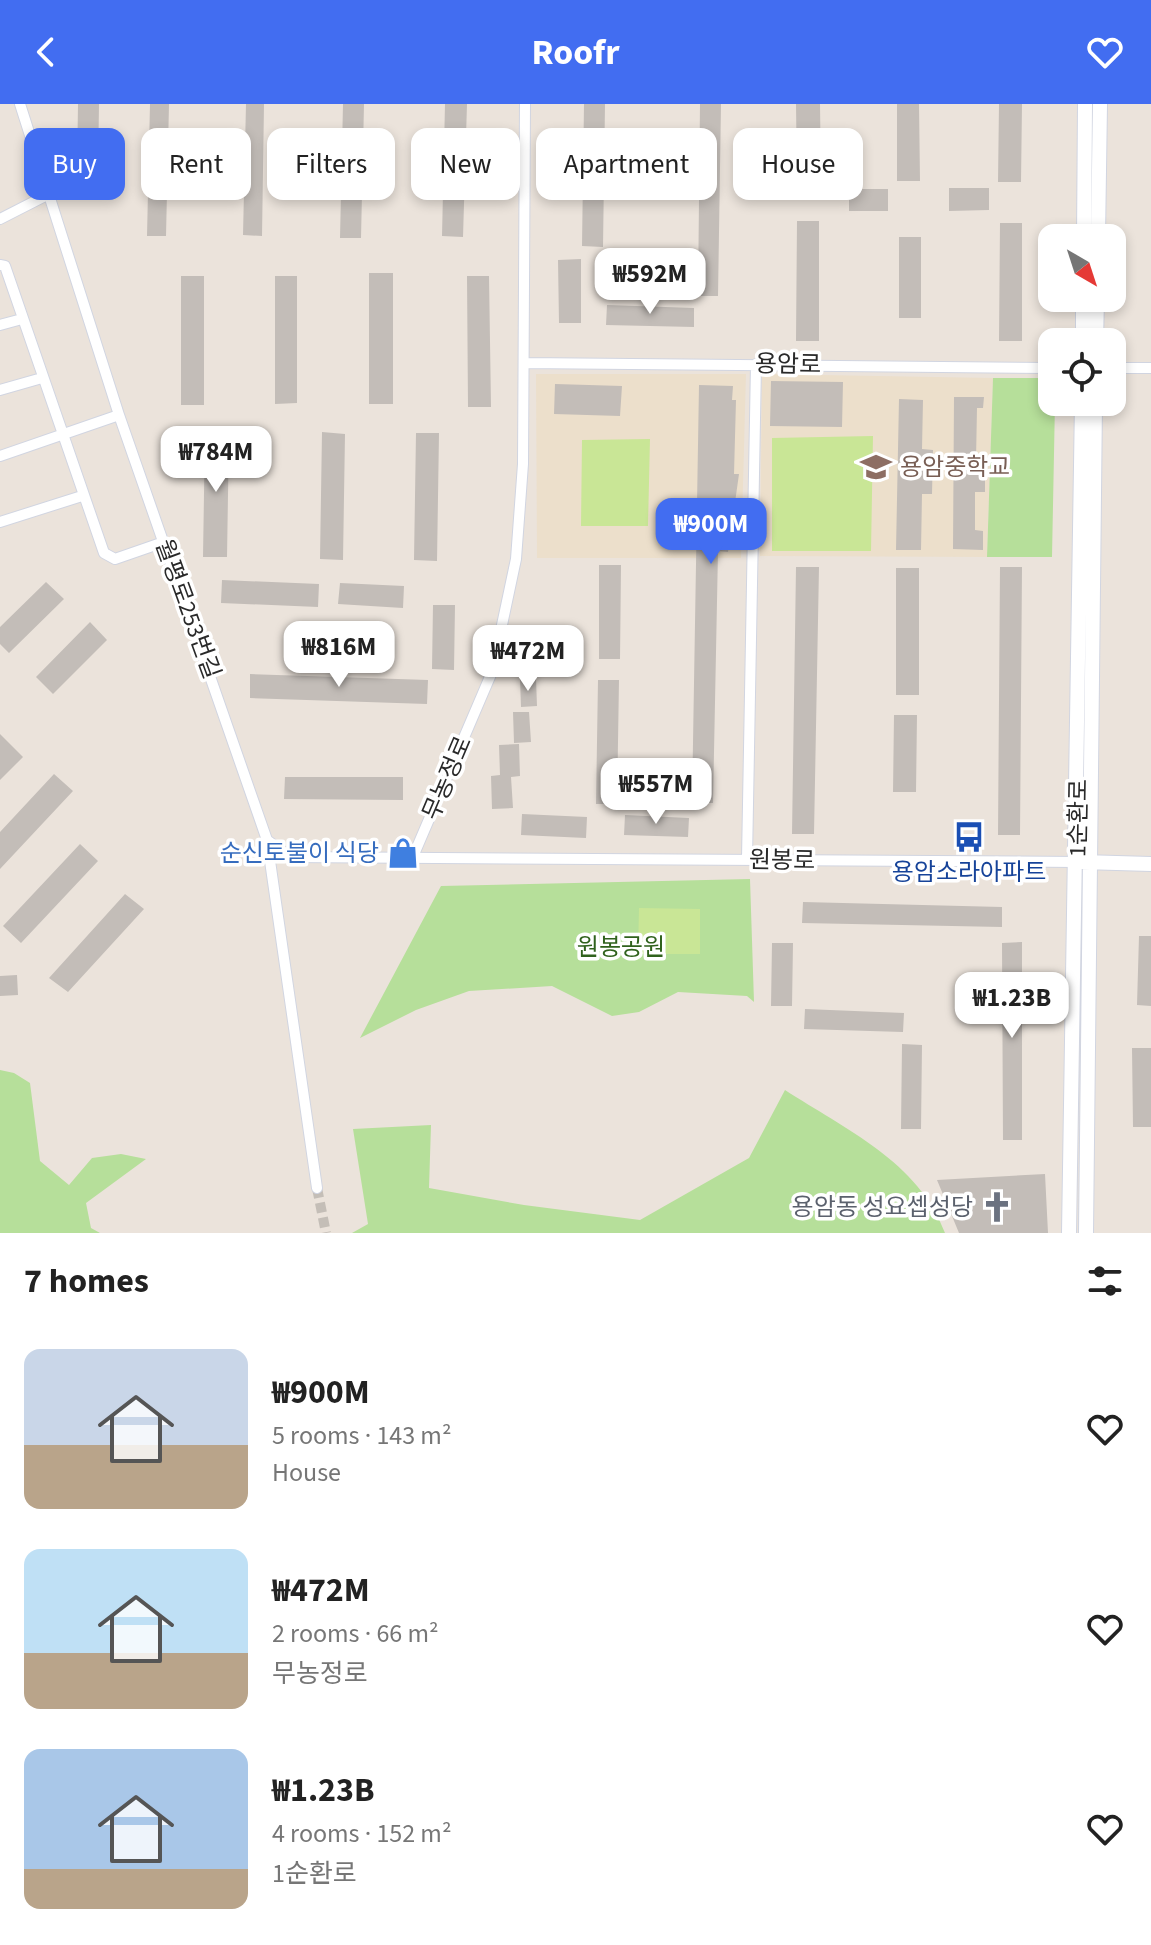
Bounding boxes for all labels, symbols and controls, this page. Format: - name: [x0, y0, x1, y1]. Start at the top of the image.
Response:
- text: Roofr: [531, 27, 620, 78]
- icon: back: [24, 30, 68, 74]
- icon: heart: [1083, 30, 1127, 74]
- chip: Buy: [24, 128, 125, 200]
- chip: Rent: [141, 128, 251, 200]
- chip: Filters: [267, 128, 395, 200]
- chip: New: [411, 128, 520, 200]
- chip: Apartment: [536, 128, 717, 200]
- chip: House: [733, 128, 863, 200]
- north arrow: [1038, 224, 1126, 312]
- map controls: [1038, 224, 1126, 416]
- pin: ₩592M: [594, 248, 706, 316]
- text: ₩592M: [613, 255, 687, 292]
- button: locate: [1038, 328, 1126, 416]
- street label: 용암로: [755, 346, 821, 383]
- pin: ₩784M: [160, 426, 272, 494]
- text: ₩784M: [179, 433, 253, 470]
- school or university icon: 용암중학교: [859, 450, 893, 484]
- place label: 용암중학교: [900, 450, 1010, 485]
- pin: ₩900M: [655, 498, 767, 566]
- text: ₩900M: [674, 505, 748, 542]
- street label: 월평로253번길: [146, 535, 229, 684]
- pin: ₩816M: [283, 621, 395, 689]
- pin: ₩472M: [472, 625, 584, 693]
- text: ₩816M: [302, 628, 376, 665]
- text: ₩472M: [491, 632, 565, 669]
- street label: 무농정로: [414, 731, 481, 826]
- pin: ₩557M: [600, 758, 712, 826]
- text: ₩557M: [619, 765, 693, 802]
- street label: 1순환로: [1060, 779, 1097, 857]
- bus stop icon: 용암소라아파트: [952, 820, 986, 854]
- place label: 순신토불이 식당: [220, 836, 379, 871]
- shop icon: 순신토불이 식당: [386, 836, 420, 870]
- street label: 원봉로: [749, 842, 815, 879]
- place label: 용암소라아파트: [892, 855, 1046, 890]
- park label: 원봉공원: [577, 930, 665, 965]
- pin: ₩1.23B: [947, 972, 1077, 1040]
- text: ₩1.23B: [973, 979, 1051, 1016]
- place label: 용암동 성요셉성당: [792, 1190, 973, 1225]
- church icon: 용암동 성요셉성당: [980, 1190, 1014, 1224]
- text: 7 homes: [24, 1257, 149, 1306]
- icon: filters: [1083, 1259, 1127, 1303]
- text: ₩900M: [272, 1368, 370, 1417]
- icon: home: [88, 1381, 184, 1477]
- icon: heart: [1083, 1407, 1127, 1451]
- text: 5 rooms · 143 m²: [272, 1417, 451, 1454]
- text: House: [272, 1454, 341, 1491]
- text: ₩472M: [272, 1566, 370, 1615]
- icon: home: [88, 1581, 184, 1677]
- icon: heart: [1083, 1607, 1127, 1651]
- text: 2 rooms · 66 m²: [272, 1615, 439, 1652]
- text: 무농정로: [272, 1655, 368, 1692]
- text: ₩1.23B: [272, 1766, 375, 1815]
- icon: home: [88, 1781, 184, 1877]
- icon: heart: [1083, 1807, 1127, 1851]
- text: 4 rooms · 152 m²: [272, 1815, 451, 1852]
- text: 1순환로: [272, 1855, 357, 1892]

